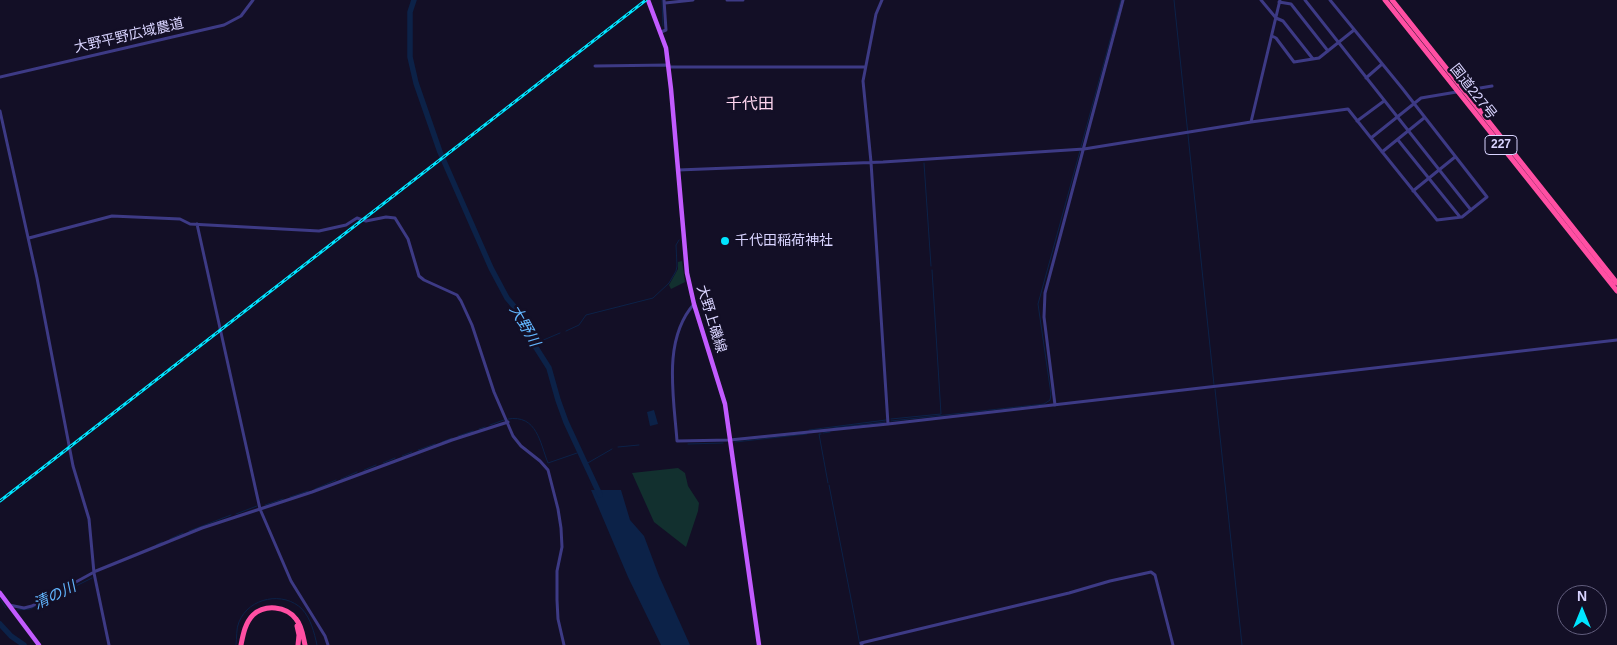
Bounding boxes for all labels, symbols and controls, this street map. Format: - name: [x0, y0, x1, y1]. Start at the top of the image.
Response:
- street label: 大野平野広域農道: [73, 15, 185, 57]
- street label: 国道227号: [1446, 61, 1500, 123]
- district label: 千代田: [726, 95, 774, 115]
- road number: 227: [1485, 136, 1517, 154]
- place label: 千代田稲荷神社: [735, 233, 833, 249]
- marker: 千代田稲荷神社: [719, 235, 731, 247]
- street label: 大野上磯線: [693, 283, 729, 355]
- water label: 大野川: [505, 302, 543, 350]
- water label: 清の川: [31, 578, 79, 614]
- north arrow: [1557, 585, 1607, 635]
- text: N: [1577, 588, 1587, 604]

